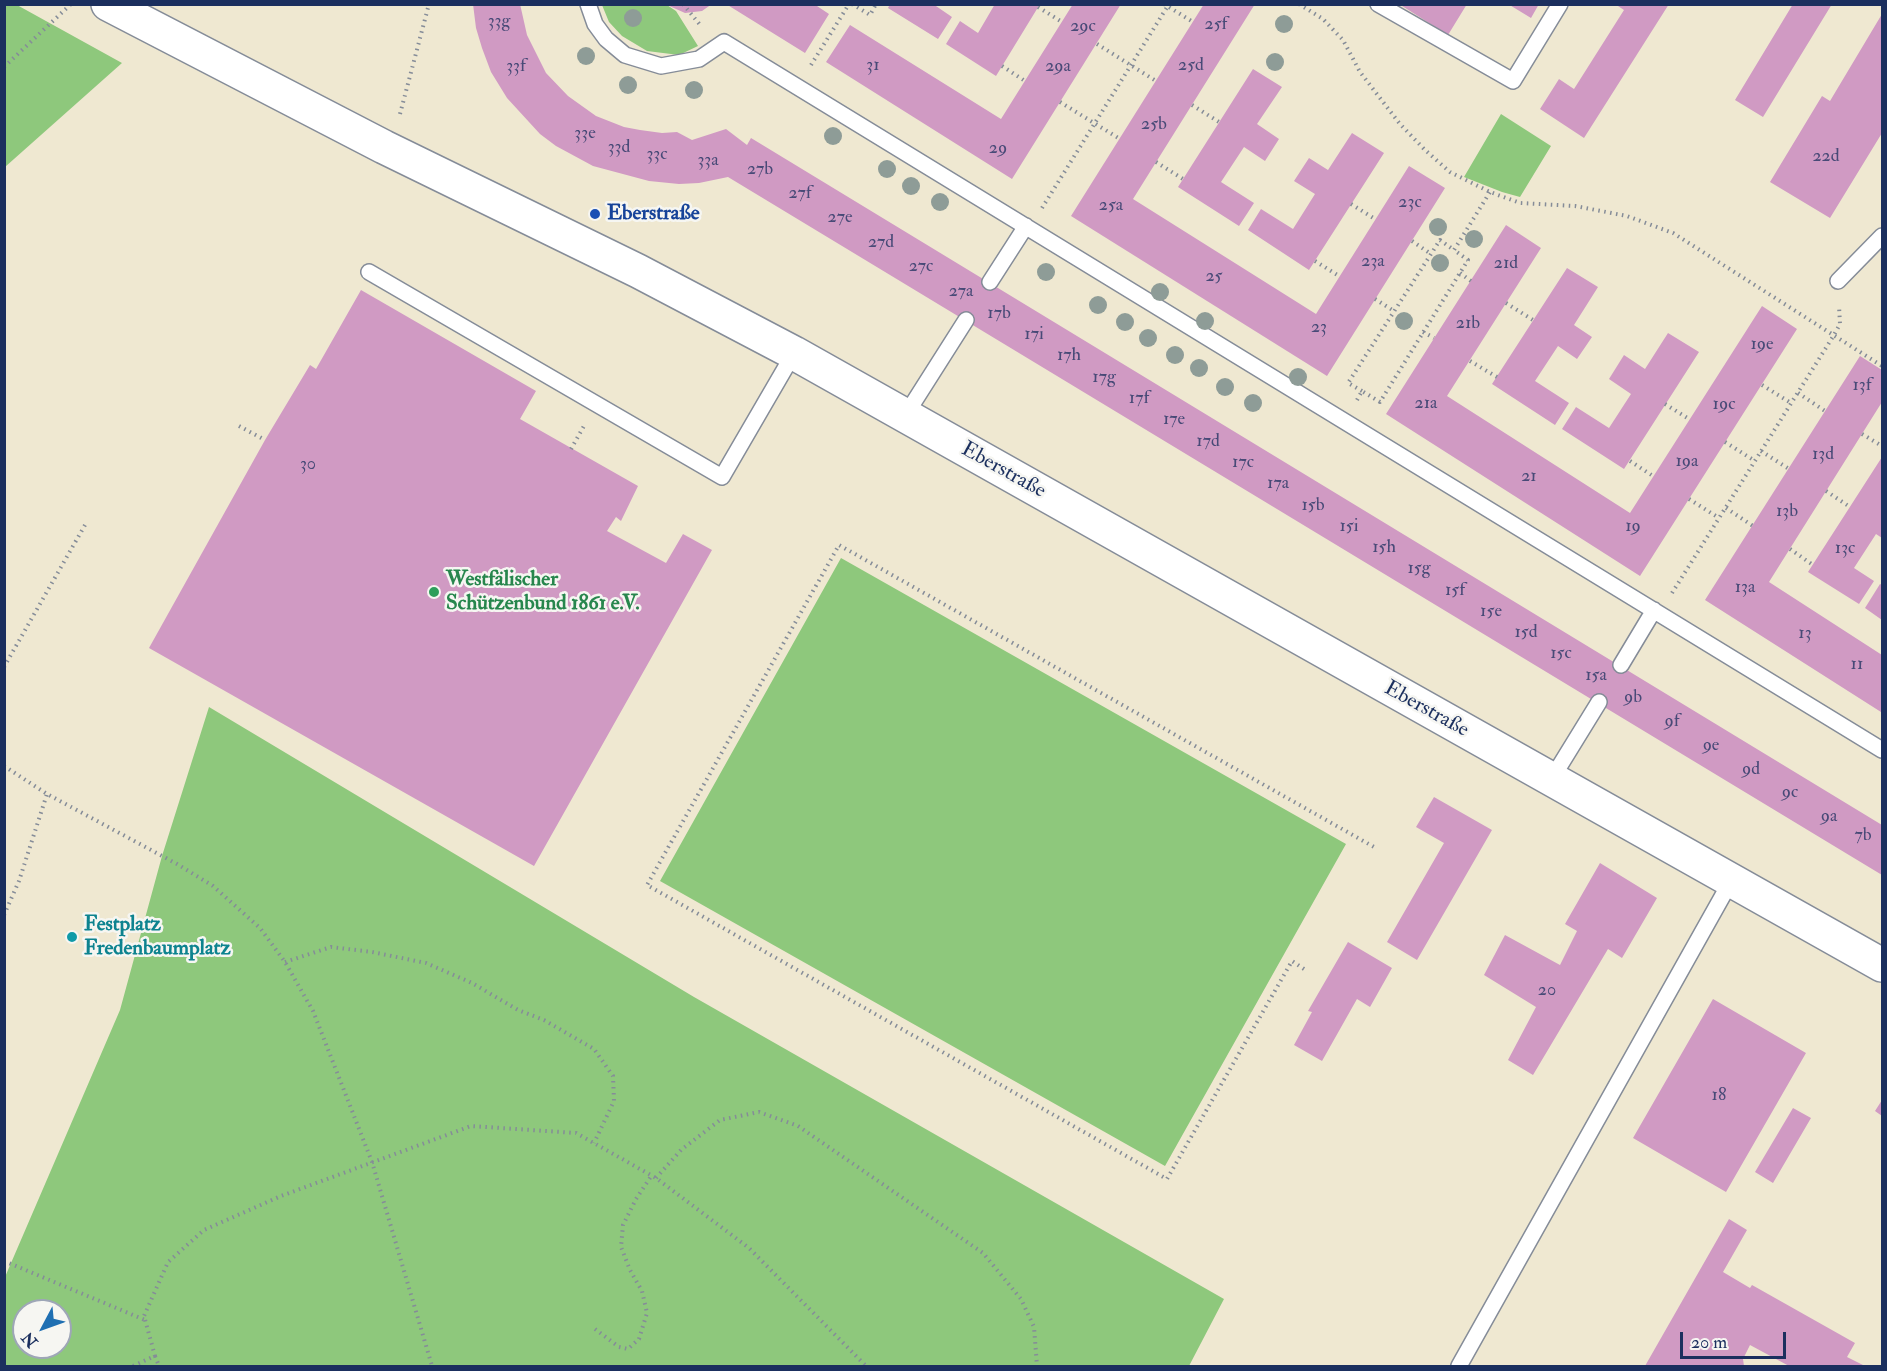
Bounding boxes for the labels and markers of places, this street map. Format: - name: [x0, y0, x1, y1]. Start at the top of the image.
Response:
- place label: Eberstraße: [607, 201, 700, 227]
- marker: Eberstraße: [588, 207, 602, 221]
- place label: Westfälischer Schützenbund 1861 e.V.: [446, 567, 640, 617]
- marker: Westfälischer Schützenbund 1861 e.V.: [427, 585, 441, 599]
- place label: Festplatz Fredenbaumplatz: [84, 912, 231, 962]
- marker: Festplatz Fredenbaumplatz: [65, 930, 79, 944]

